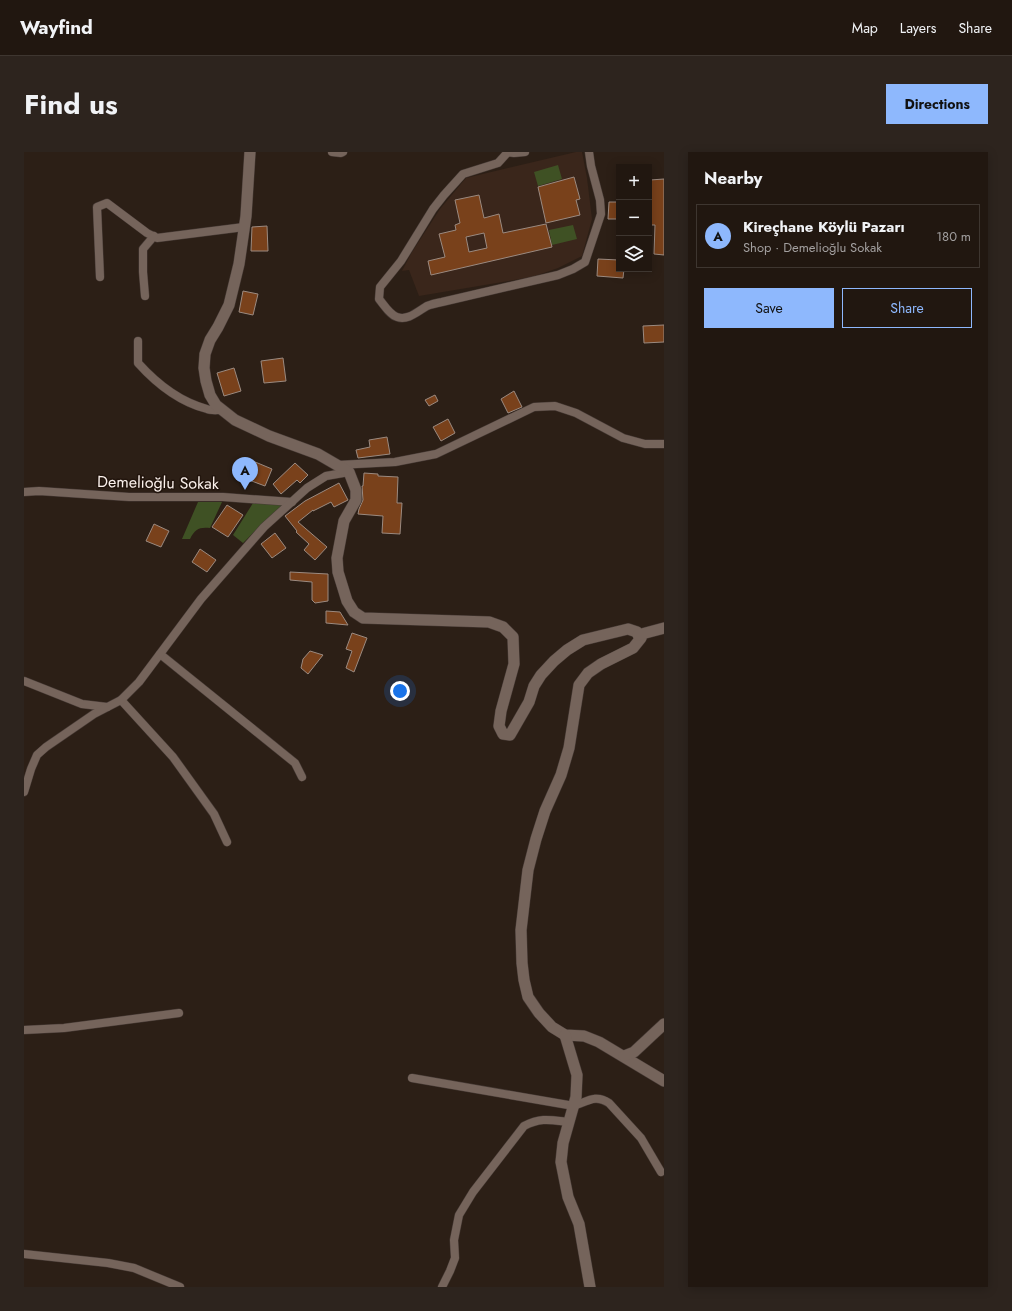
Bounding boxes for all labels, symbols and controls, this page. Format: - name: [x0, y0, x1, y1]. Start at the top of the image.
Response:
- text: Wayfind: [20, 14, 93, 41]
- text: Map: [852, 18, 878, 38]
- text: Layers: [900, 18, 936, 38]
- text: Share: [958, 18, 992, 38]
- text: Find us: [24, 84, 118, 125]
- button: Directions: [886, 84, 988, 124]
- map controls: [616, 164, 652, 272]
- button: +: [616, 164, 652, 200]
- text: Nearby: [704, 166, 762, 190]
- button: −: [616, 200, 652, 236]
- text: Kireçhane Köylü Pazarı: [743, 216, 905, 238]
- text: A: [713, 227, 723, 246]
- text: 180 m: [936, 227, 971, 246]
- button: layers: [616, 236, 652, 272]
- text: Shop · Demelioğlu Sokak: [743, 238, 882, 257]
- button: Save: [704, 288, 834, 328]
- button: Share: [842, 288, 972, 328]
- pin: A: [232, 457, 258, 490]
- street label: Demelioğlu Sokak: [97, 470, 220, 495]
- your location: [390, 681, 410, 701]

